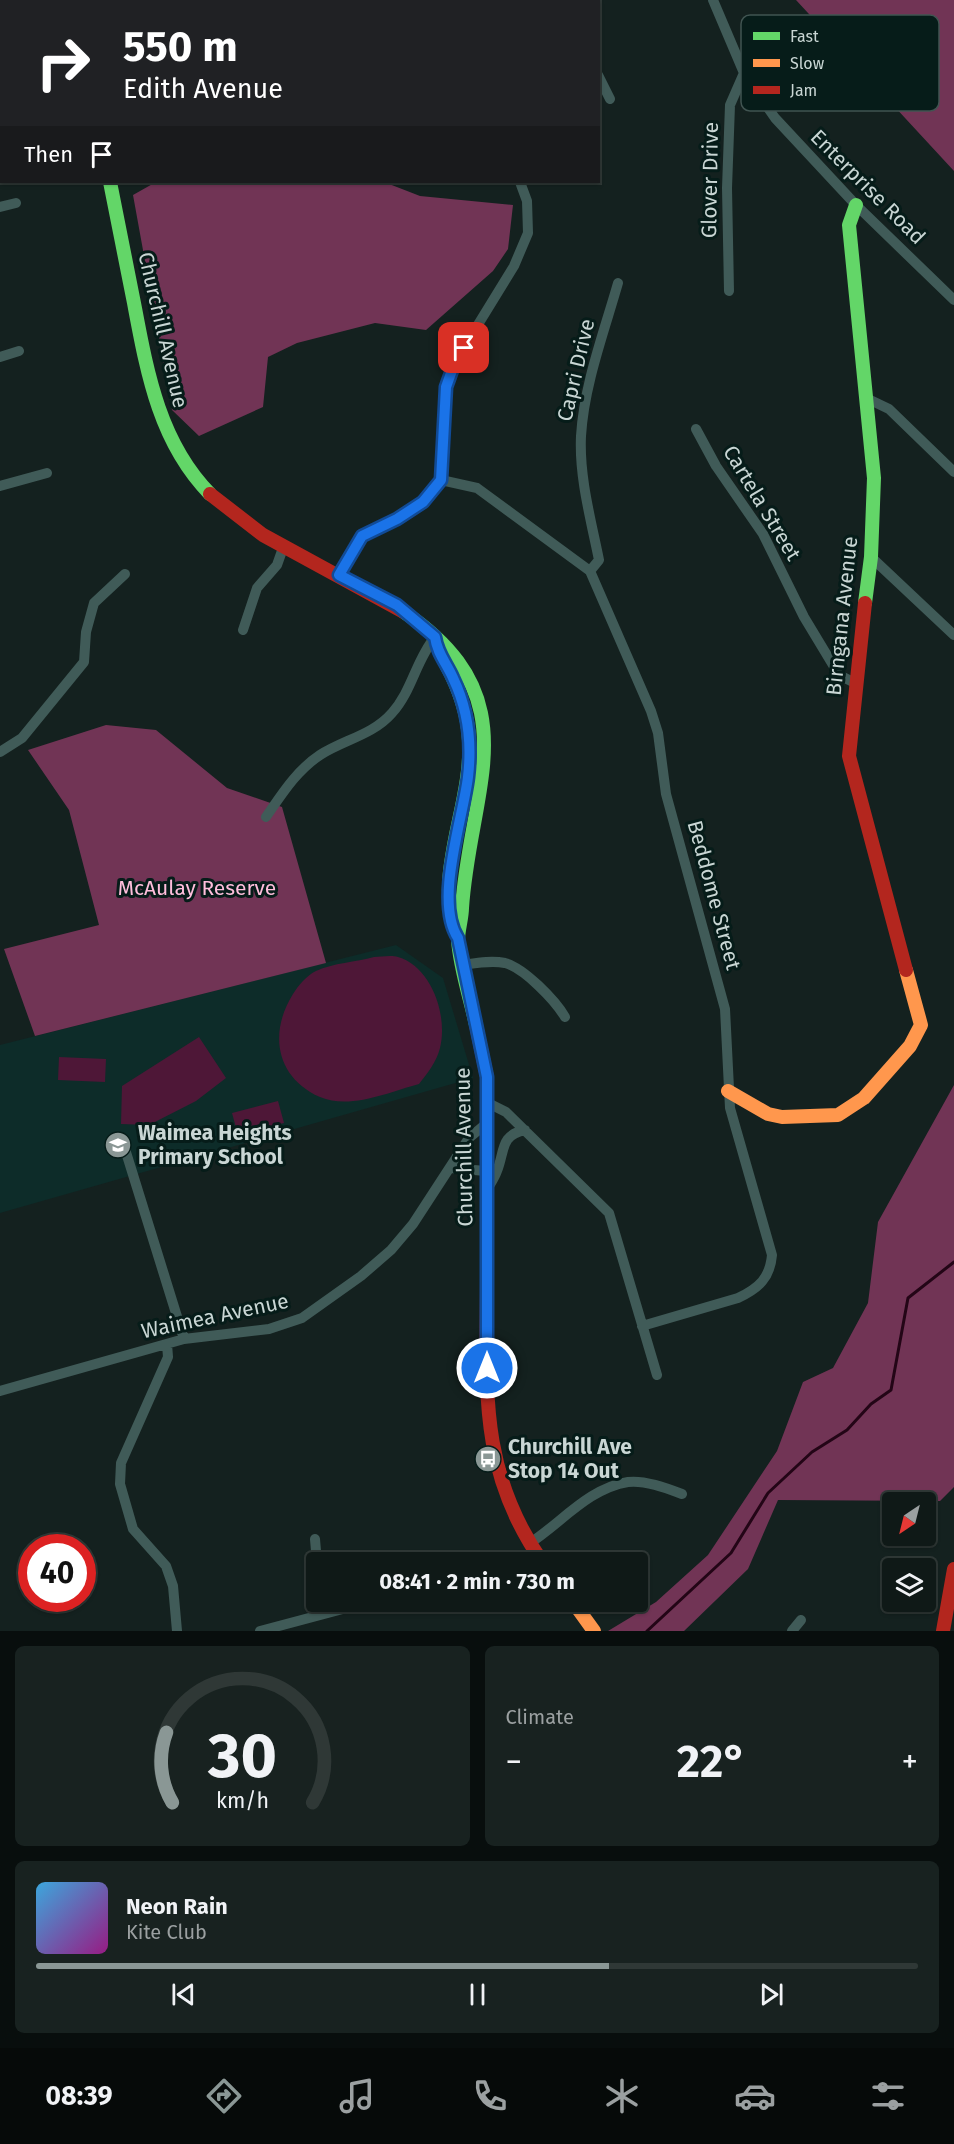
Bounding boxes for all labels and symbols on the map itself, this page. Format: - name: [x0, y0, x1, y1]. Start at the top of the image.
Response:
- legend: [741, 15, 939, 111]
- text: Fast: [790, 27, 819, 46]
- text: Slow: [790, 54, 825, 73]
- text: Jam: [790, 81, 817, 100]
- street label: Glover Drive: [696, 122, 724, 238]
- street label: Enterprise Road: [805, 124, 931, 250]
- street label: Churchill Avenue: [132, 249, 194, 411]
- street label: Capri Drive: [552, 316, 600, 424]
- pin: [438, 322, 489, 373]
- street label: Cartela Street: [717, 441, 807, 566]
- street label: Birngana Avenue: [821, 535, 863, 697]
- street label: Beddome Street: [682, 817, 747, 973]
- park label: McAulay Reserve: [118, 875, 276, 901]
- street label: Churchill Avenue: [450, 1067, 478, 1227]
- place label: Waimea Heights Primary School: [138, 1120, 292, 1170]
- school or university icon: Waimea Heights Primary School: [103, 1130, 133, 1160]
- street label: Waimea Avenue: [139, 1288, 291, 1344]
- position arrow: [455, 1336, 519, 1400]
- place label: Churchill Ave Stop 14 Out: [508, 1434, 632, 1484]
- bus stop icon: Churchill Ave Stop 14 Out: [473, 1444, 503, 1474]
- north arrow: [882, 1492, 936, 1546]
- speed limit sign: 40: [18, 1534, 96, 1612]

